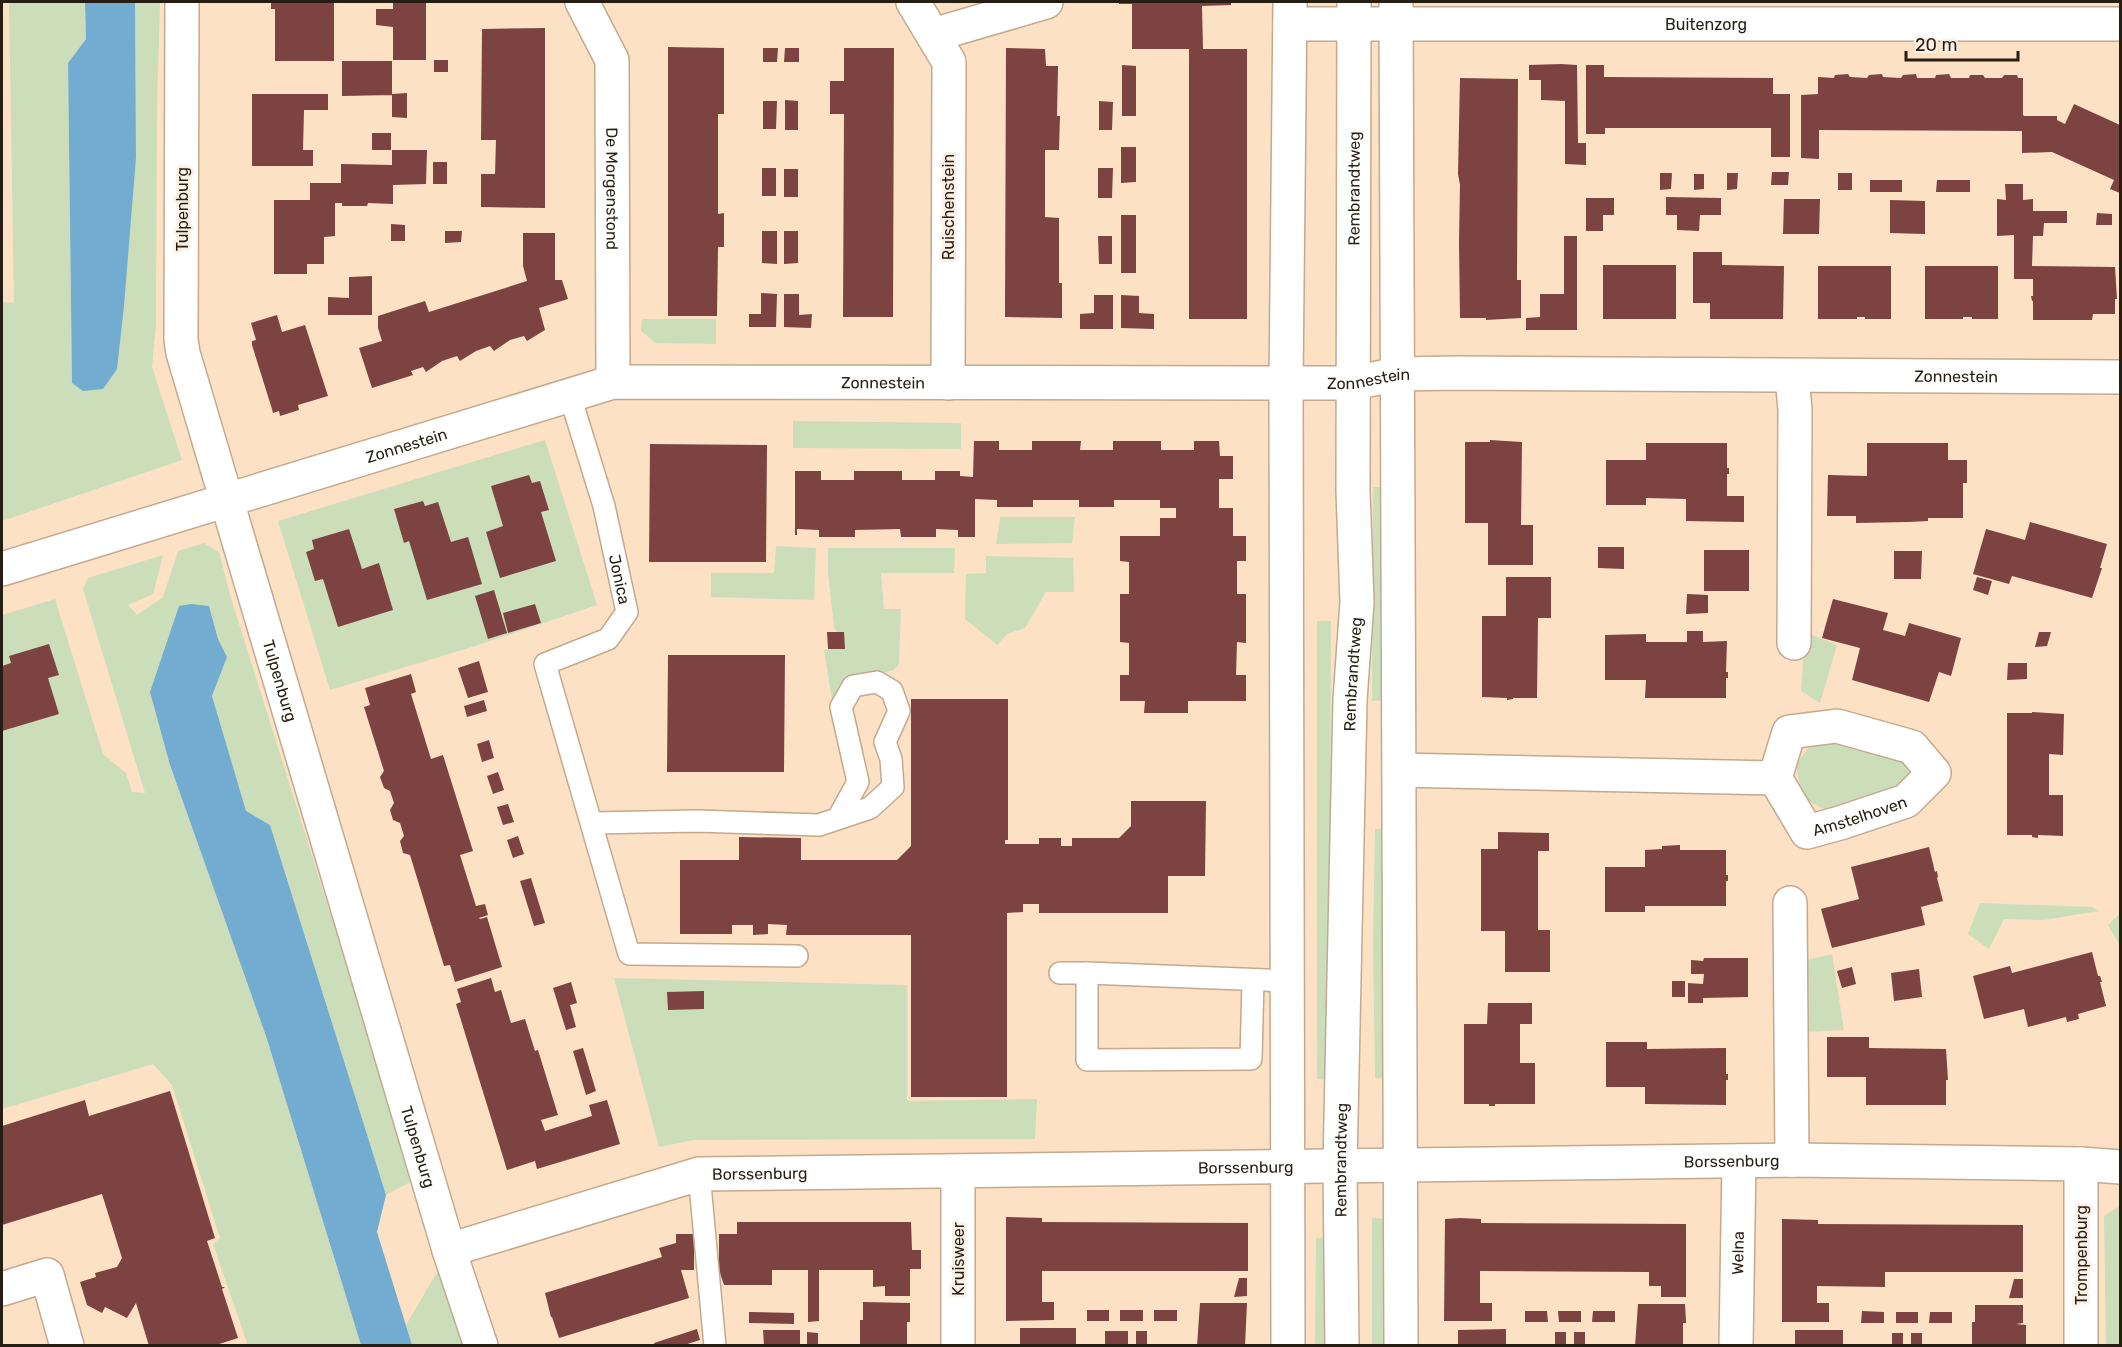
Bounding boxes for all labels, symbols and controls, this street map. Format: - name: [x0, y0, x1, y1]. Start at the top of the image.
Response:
- street label: Buitenzorg: [1665, 15, 1747, 34]
- scale bar: [1906, 24, 2018, 62]
- text: 20 m: [1915, 34, 1957, 56]
- street label: De Morgenstond: [602, 127, 622, 250]
- street label: Rembrandtweg: [1345, 131, 1364, 246]
- street label: Ruischenstein: [939, 154, 958, 260]
- street label: Tulpenburg: [173, 167, 192, 251]
- street label: Zonnestein: [1327, 365, 1410, 393]
- street label: Zonnestein: [1914, 367, 1998, 386]
- street label: Zonnestein: [841, 373, 925, 392]
- street label: Zonnestein: [364, 424, 450, 467]
- street label: Jonica: [605, 553, 634, 606]
- street label: Rembrandtweg: [1340, 616, 1366, 732]
- street label: Tulpenburg: [259, 638, 301, 724]
- street label: Amstelhoven: [1810, 792, 1910, 840]
- street label: Rembrandtweg: [1331, 1103, 1351, 1217]
- street label: Tulpenburg: [397, 1104, 439, 1190]
- street label: Borssenburg: [1684, 1151, 1780, 1171]
- street label: Borssenburg: [1198, 1157, 1294, 1178]
- street label: Borssenburg: [712, 1164, 808, 1184]
- street label: Trompenburg: [2072, 1205, 2091, 1305]
- street label: Kruisweer: [949, 1222, 968, 1296]
- street label: Welna: [1728, 1231, 1748, 1275]

